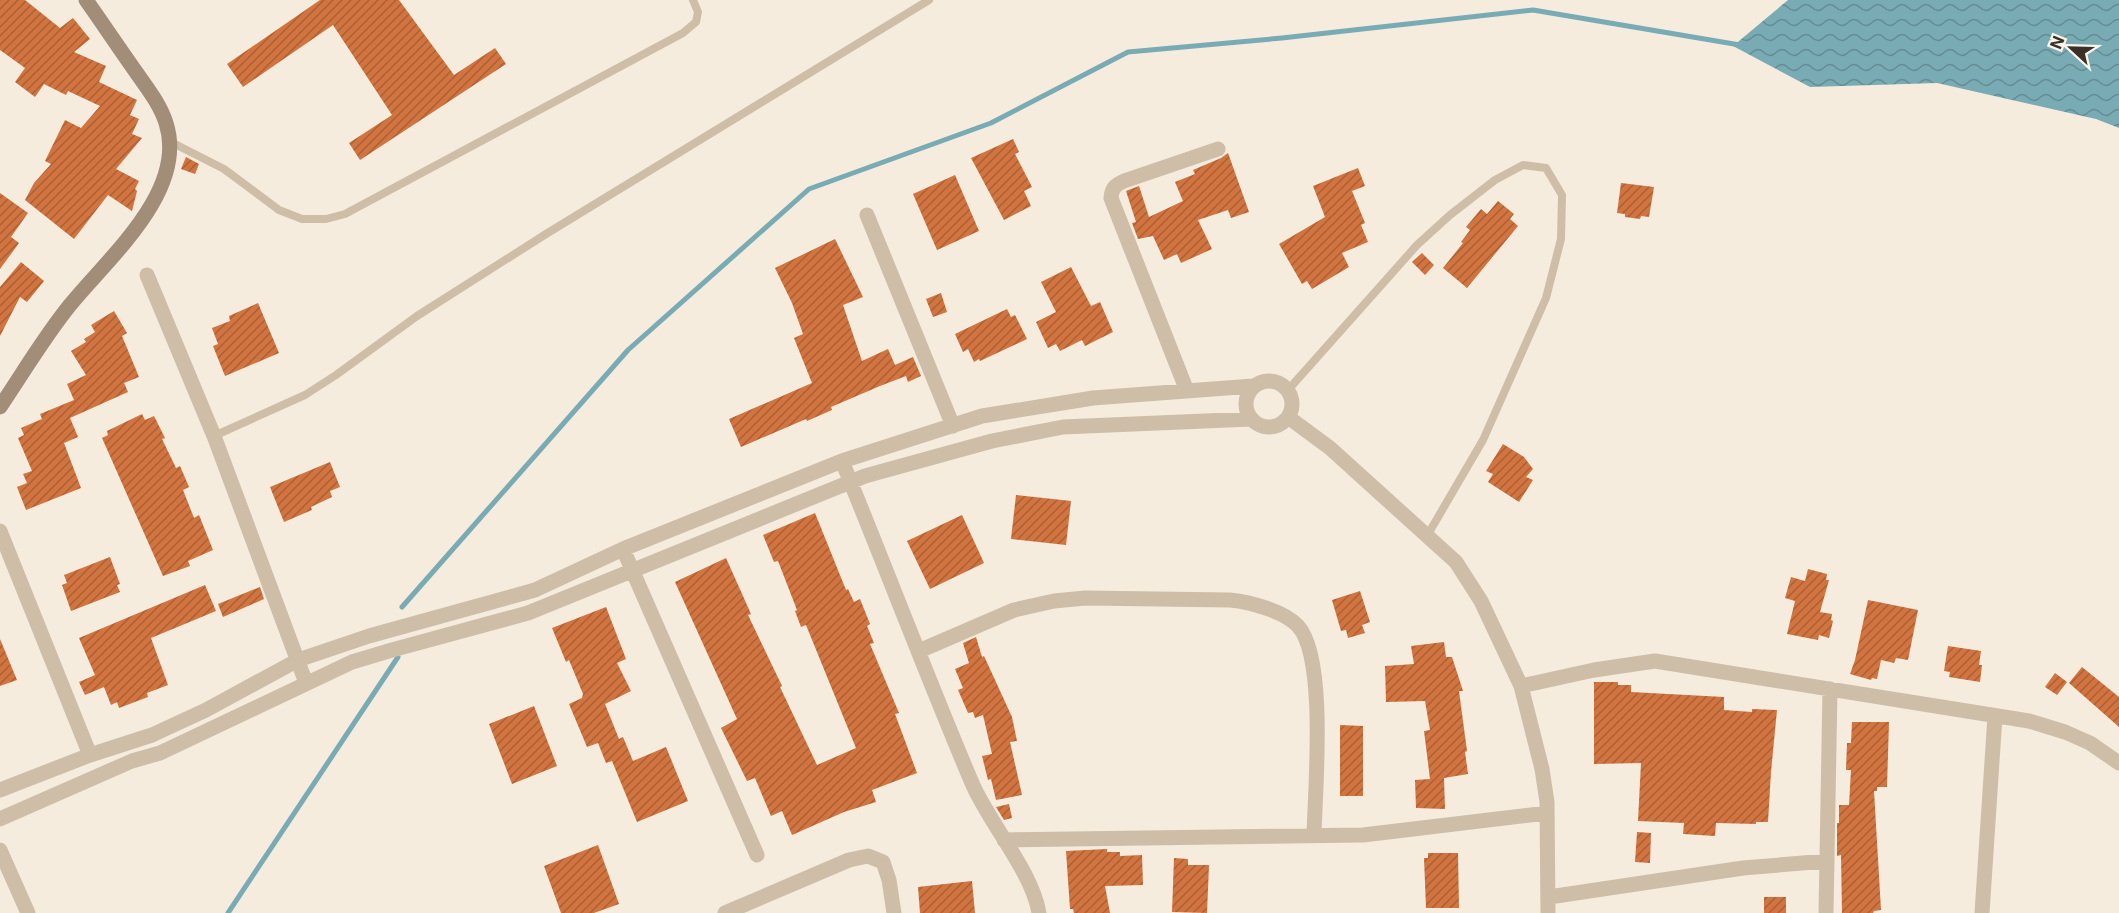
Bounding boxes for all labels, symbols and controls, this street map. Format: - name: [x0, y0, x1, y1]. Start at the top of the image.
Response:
- north arrow: [2041, 18, 2101, 78]
- text: N: [2046, 33, 2069, 52]

